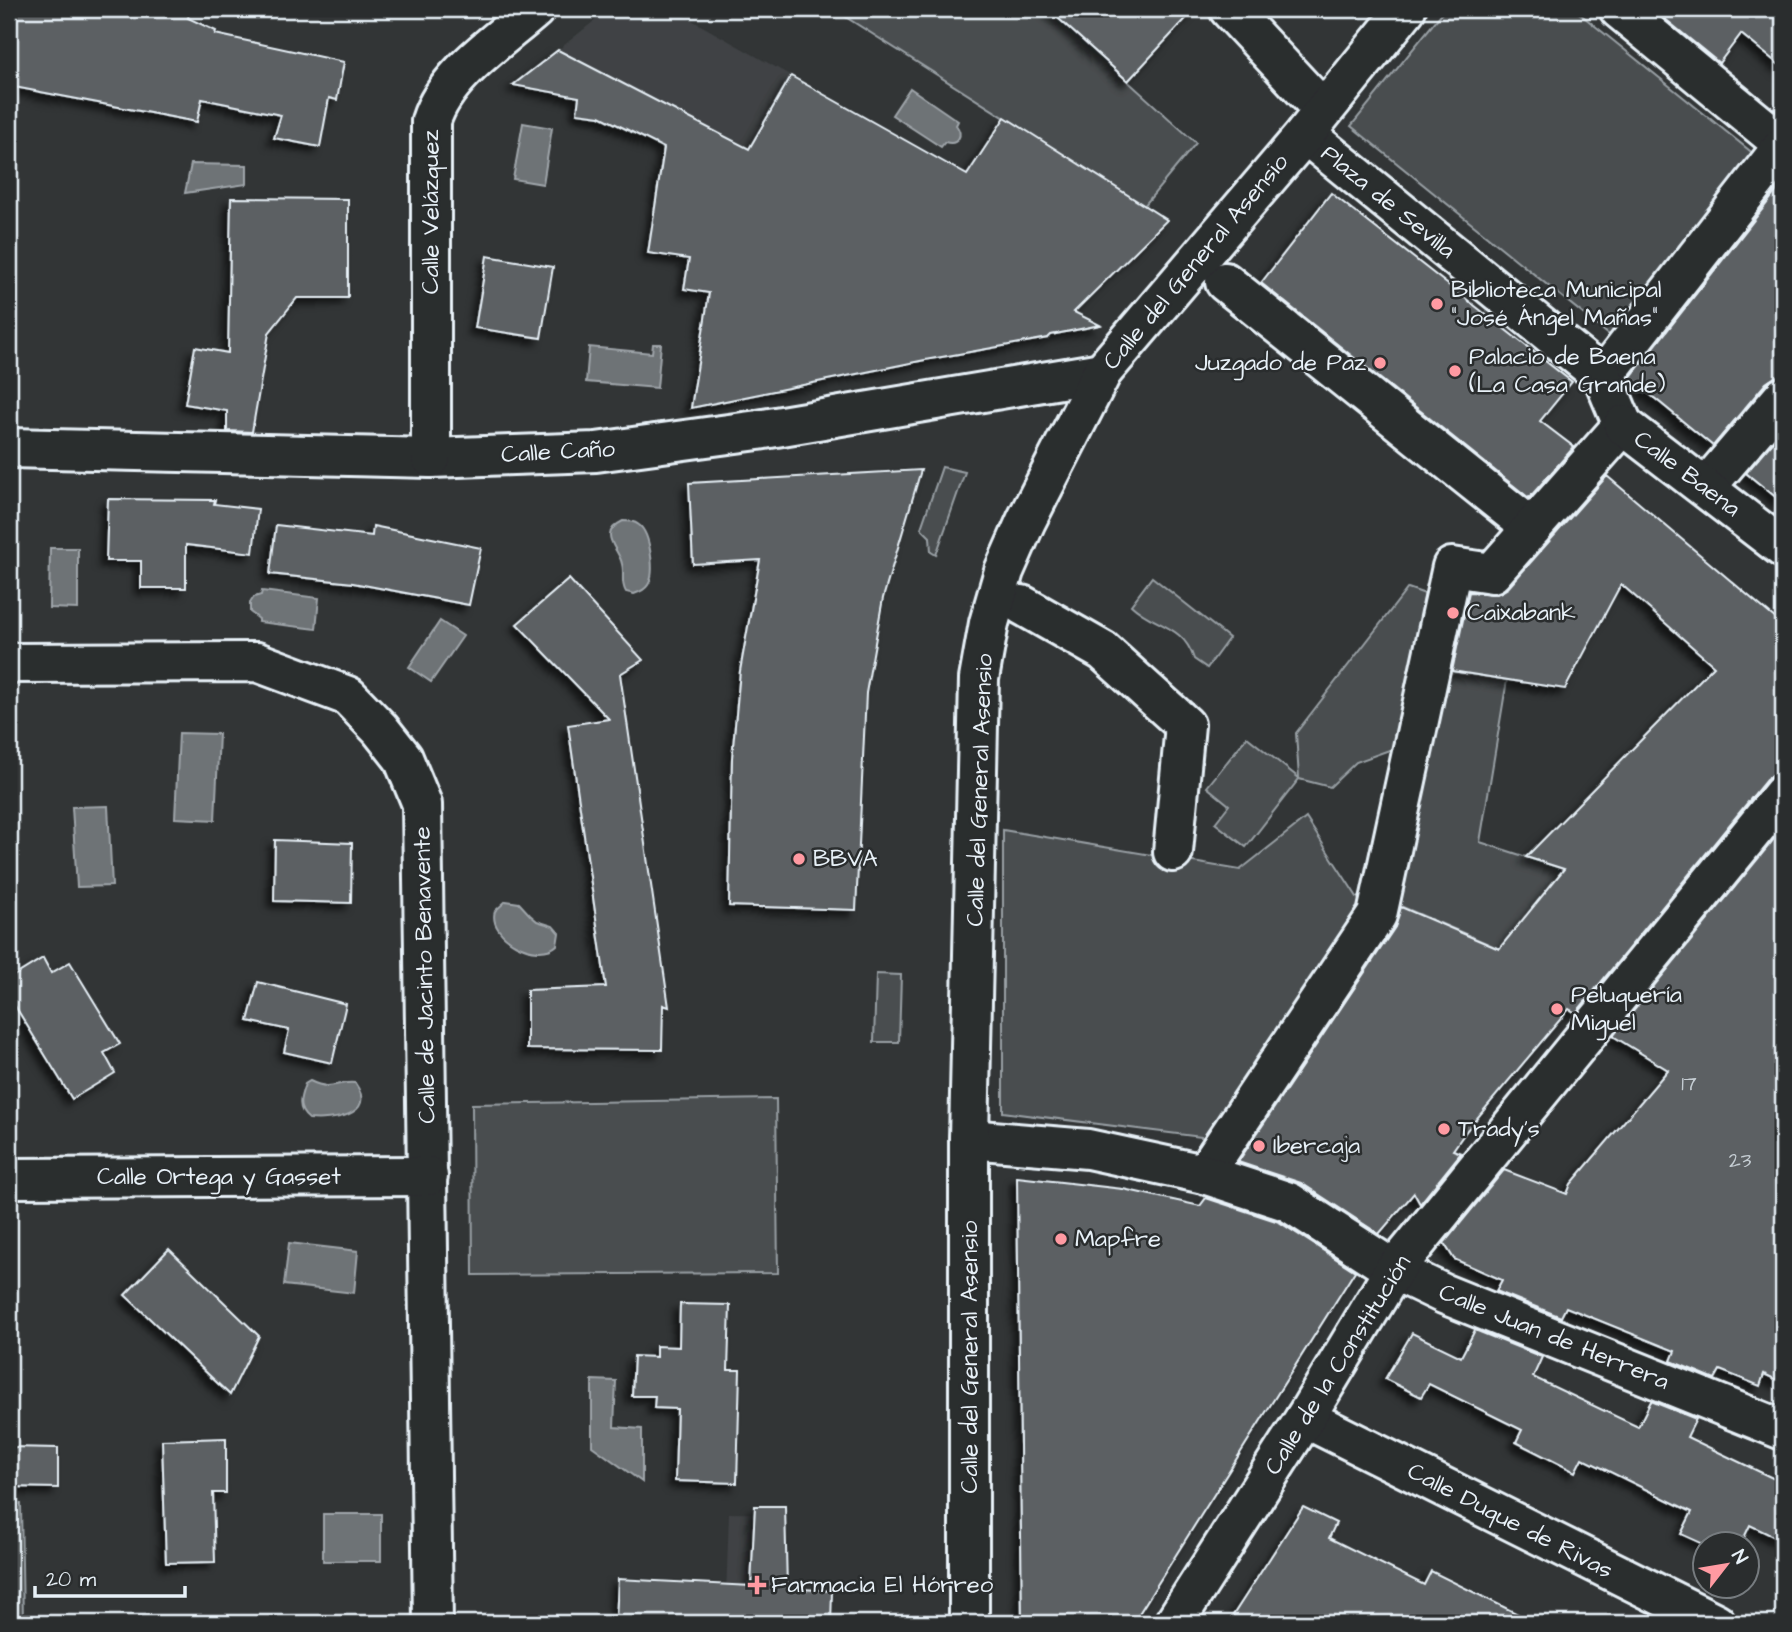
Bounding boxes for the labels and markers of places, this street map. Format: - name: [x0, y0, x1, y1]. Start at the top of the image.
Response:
- place label: Biblioteca Municipal "José Ángel Mañas": [1451, 273, 1662, 336]
- marker: Biblioteca Municipal "José Ángel Mañas": [1429, 296, 1445, 312]
- place label: Palacio de Baena (La Casa Grande): [1469, 340, 1665, 402]
- place label: Juzgado de Paz: [1195, 346, 1366, 381]
- marker: Juzgado de Paz: [1372, 355, 1388, 371]
- marker: Palacio de Baena (La Casa Grande): [1447, 363, 1463, 379]
- place label: Caixabank: [1467, 596, 1576, 630]
- marker: Caixabank: [1445, 605, 1461, 621]
- place label: BBVA: [813, 842, 878, 876]
- marker: BBVA: [791, 851, 807, 867]
- place label: Peluquería Miguel: [1571, 978, 1682, 1041]
- marker: Peluquería Miguel: [1549, 1001, 1565, 1017]
- place label: Trady's: [1458, 1112, 1540, 1147]
- marker: Trady's: [1436, 1121, 1452, 1137]
- place label: Ibercaja: [1273, 1129, 1360, 1163]
- marker: Ibercaja: [1251, 1138, 1267, 1154]
- place label: Mapfre: [1075, 1222, 1161, 1256]
- marker: Mapfre: [1053, 1231, 1069, 1247]
- place label: Farmacia El Hórreo: [771, 1568, 994, 1602]
- marker: Farmacia El Hórreo: [749, 1577, 765, 1593]

